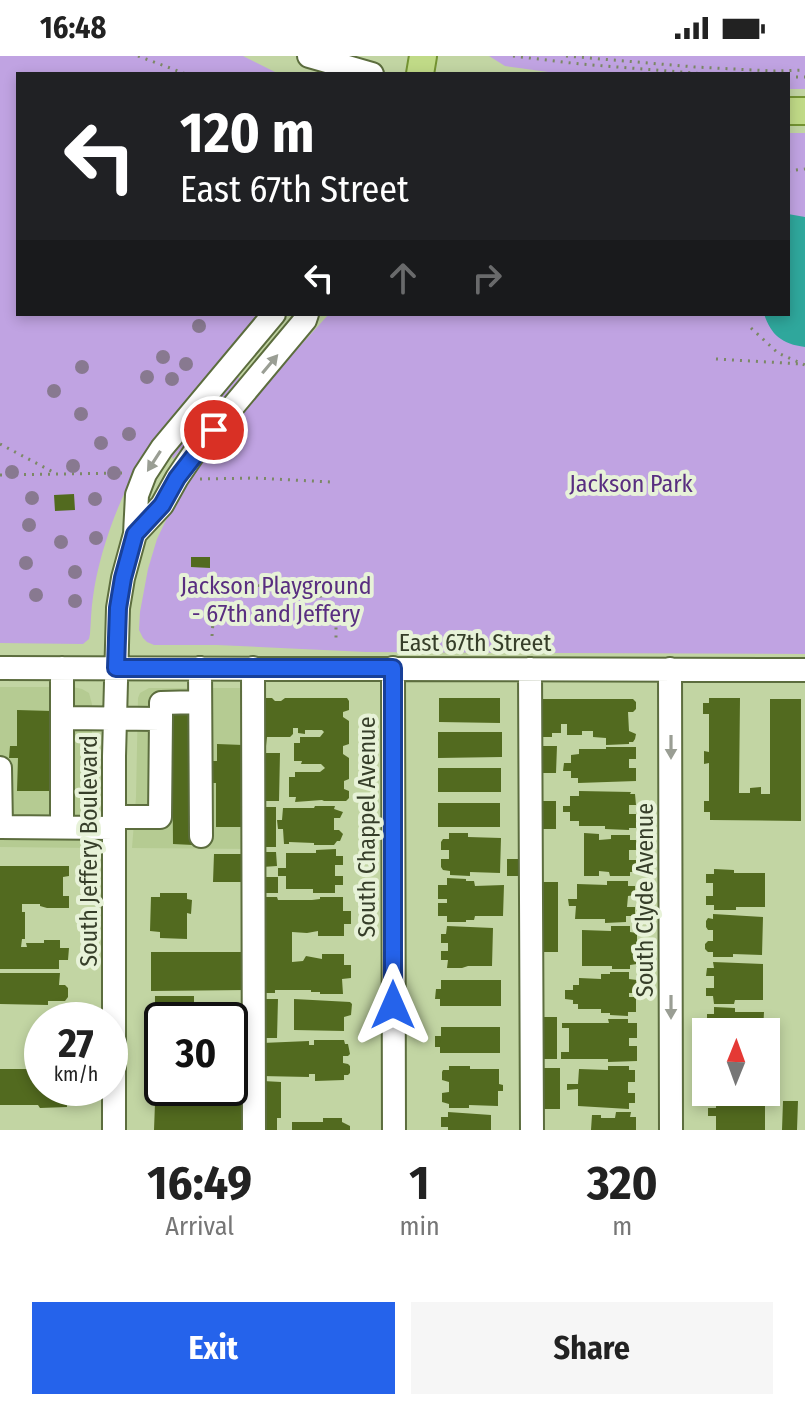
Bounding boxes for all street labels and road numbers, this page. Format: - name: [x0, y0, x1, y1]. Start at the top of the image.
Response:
- street label: East 67th Street: [399, 629, 551, 657]
- street label: South Chappel Avenue: [353, 716, 381, 938]
- street label: South Jeffery Boulevard: [75, 735, 103, 967]
- street label: South Clyde Avenue: [631, 803, 659, 997]

